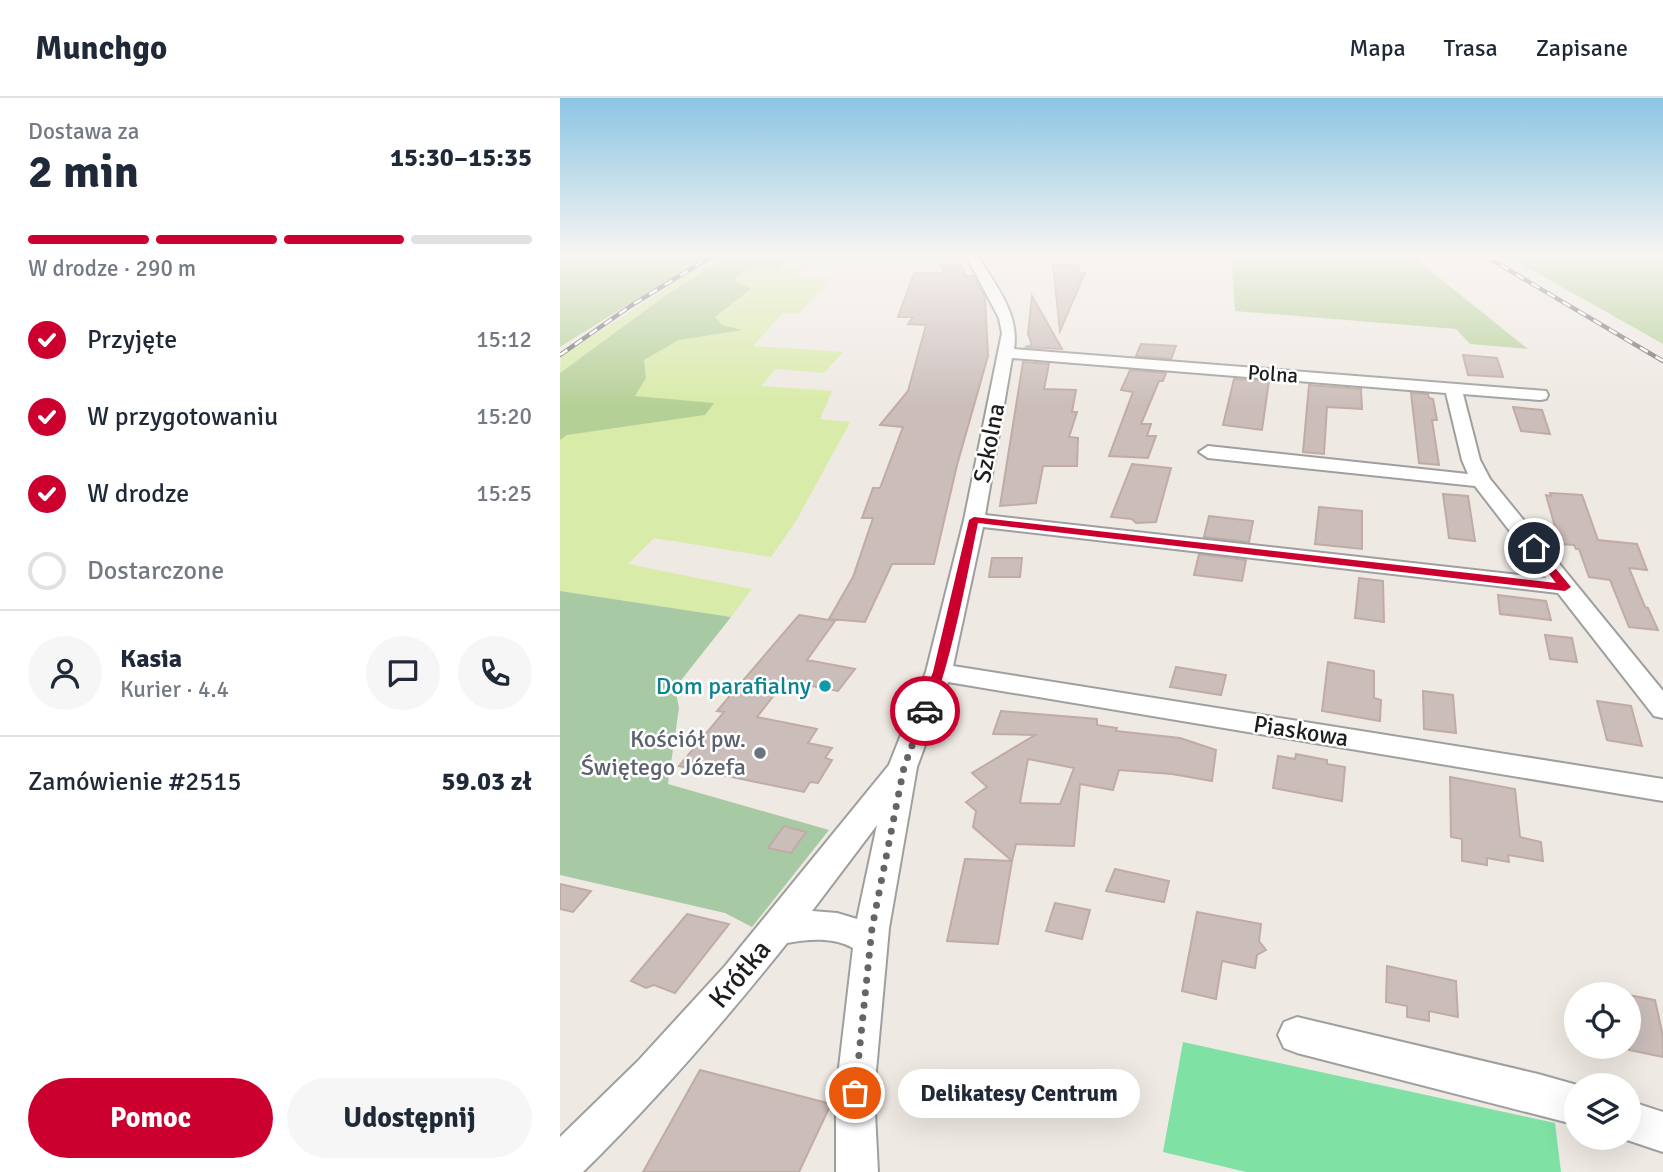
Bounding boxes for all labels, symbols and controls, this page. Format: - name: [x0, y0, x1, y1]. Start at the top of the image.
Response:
- text: Munchgo: [35, 28, 167, 69]
- text: Mapa: [1349, 33, 1406, 63]
- text: Trasa: [1444, 33, 1498, 63]
- text: Zapisane: [1536, 33, 1628, 63]
- text: Dostawa za: [28, 117, 139, 146]
- text: 15:30–15:35: [390, 142, 532, 174]
- text: 2 min: [28, 144, 139, 200]
- text: W drodze · 290 m: [28, 254, 196, 283]
- icon: check: [28, 321, 66, 359]
- text: Przyjęte: [87, 324, 177, 356]
- text: 15:12: [476, 325, 532, 354]
- street label: Polna: [1247, 359, 1299, 389]
- icon: check: [28, 398, 66, 436]
- text: W przygotowaniu: [87, 401, 278, 433]
- street label: Szkolna: [967, 401, 1011, 485]
- text: 15:20: [476, 402, 532, 431]
- icon: check: [28, 475, 66, 513]
- text: W drodze: [87, 478, 189, 510]
- text: 15:25: [476, 479, 532, 508]
- pin: [1504, 518, 1564, 578]
- icon: home: [1515, 529, 1553, 567]
- text: Dostarczone: [87, 555, 224, 587]
- button: person: [28, 636, 102, 710]
- button: chat: [366, 636, 440, 710]
- button: phone: [458, 636, 532, 710]
- text: Kasia: [120, 643, 182, 675]
- place label: Dom parafialny: [656, 671, 811, 701]
- text: Kurier · 4.4: [120, 675, 229, 704]
- courier: [890, 676, 960, 746]
- marker: Dom parafialny: [817, 678, 833, 694]
- icon: car: [906, 692, 944, 730]
- street label: Piaskowa: [1251, 709, 1351, 753]
- place label: Kościół pw. Świętego Józefa: [581, 724, 746, 782]
- marker: Kościół pw. Świętego Józefa: [752, 745, 768, 761]
- text: Zamówienie #2515: [28, 766, 241, 798]
- text: 59.03 zł: [441, 766, 532, 798]
- street label: Krótka: [702, 933, 778, 1015]
- map controls: [1564, 982, 1641, 1150]
- button: locate: [1564, 982, 1641, 1059]
- pin: [825, 1063, 885, 1123]
- callout: Delikatesy Centrum: [897, 1068, 1138, 1118]
- button: layers: [1564, 1073, 1641, 1150]
- icon: bag: [836, 1074, 874, 1112]
- button: Pomoc: [28, 1078, 273, 1158]
- button: Udostępnij: [287, 1078, 532, 1158]
- text: Delikatesy Centrum: [920, 1079, 1118, 1108]

